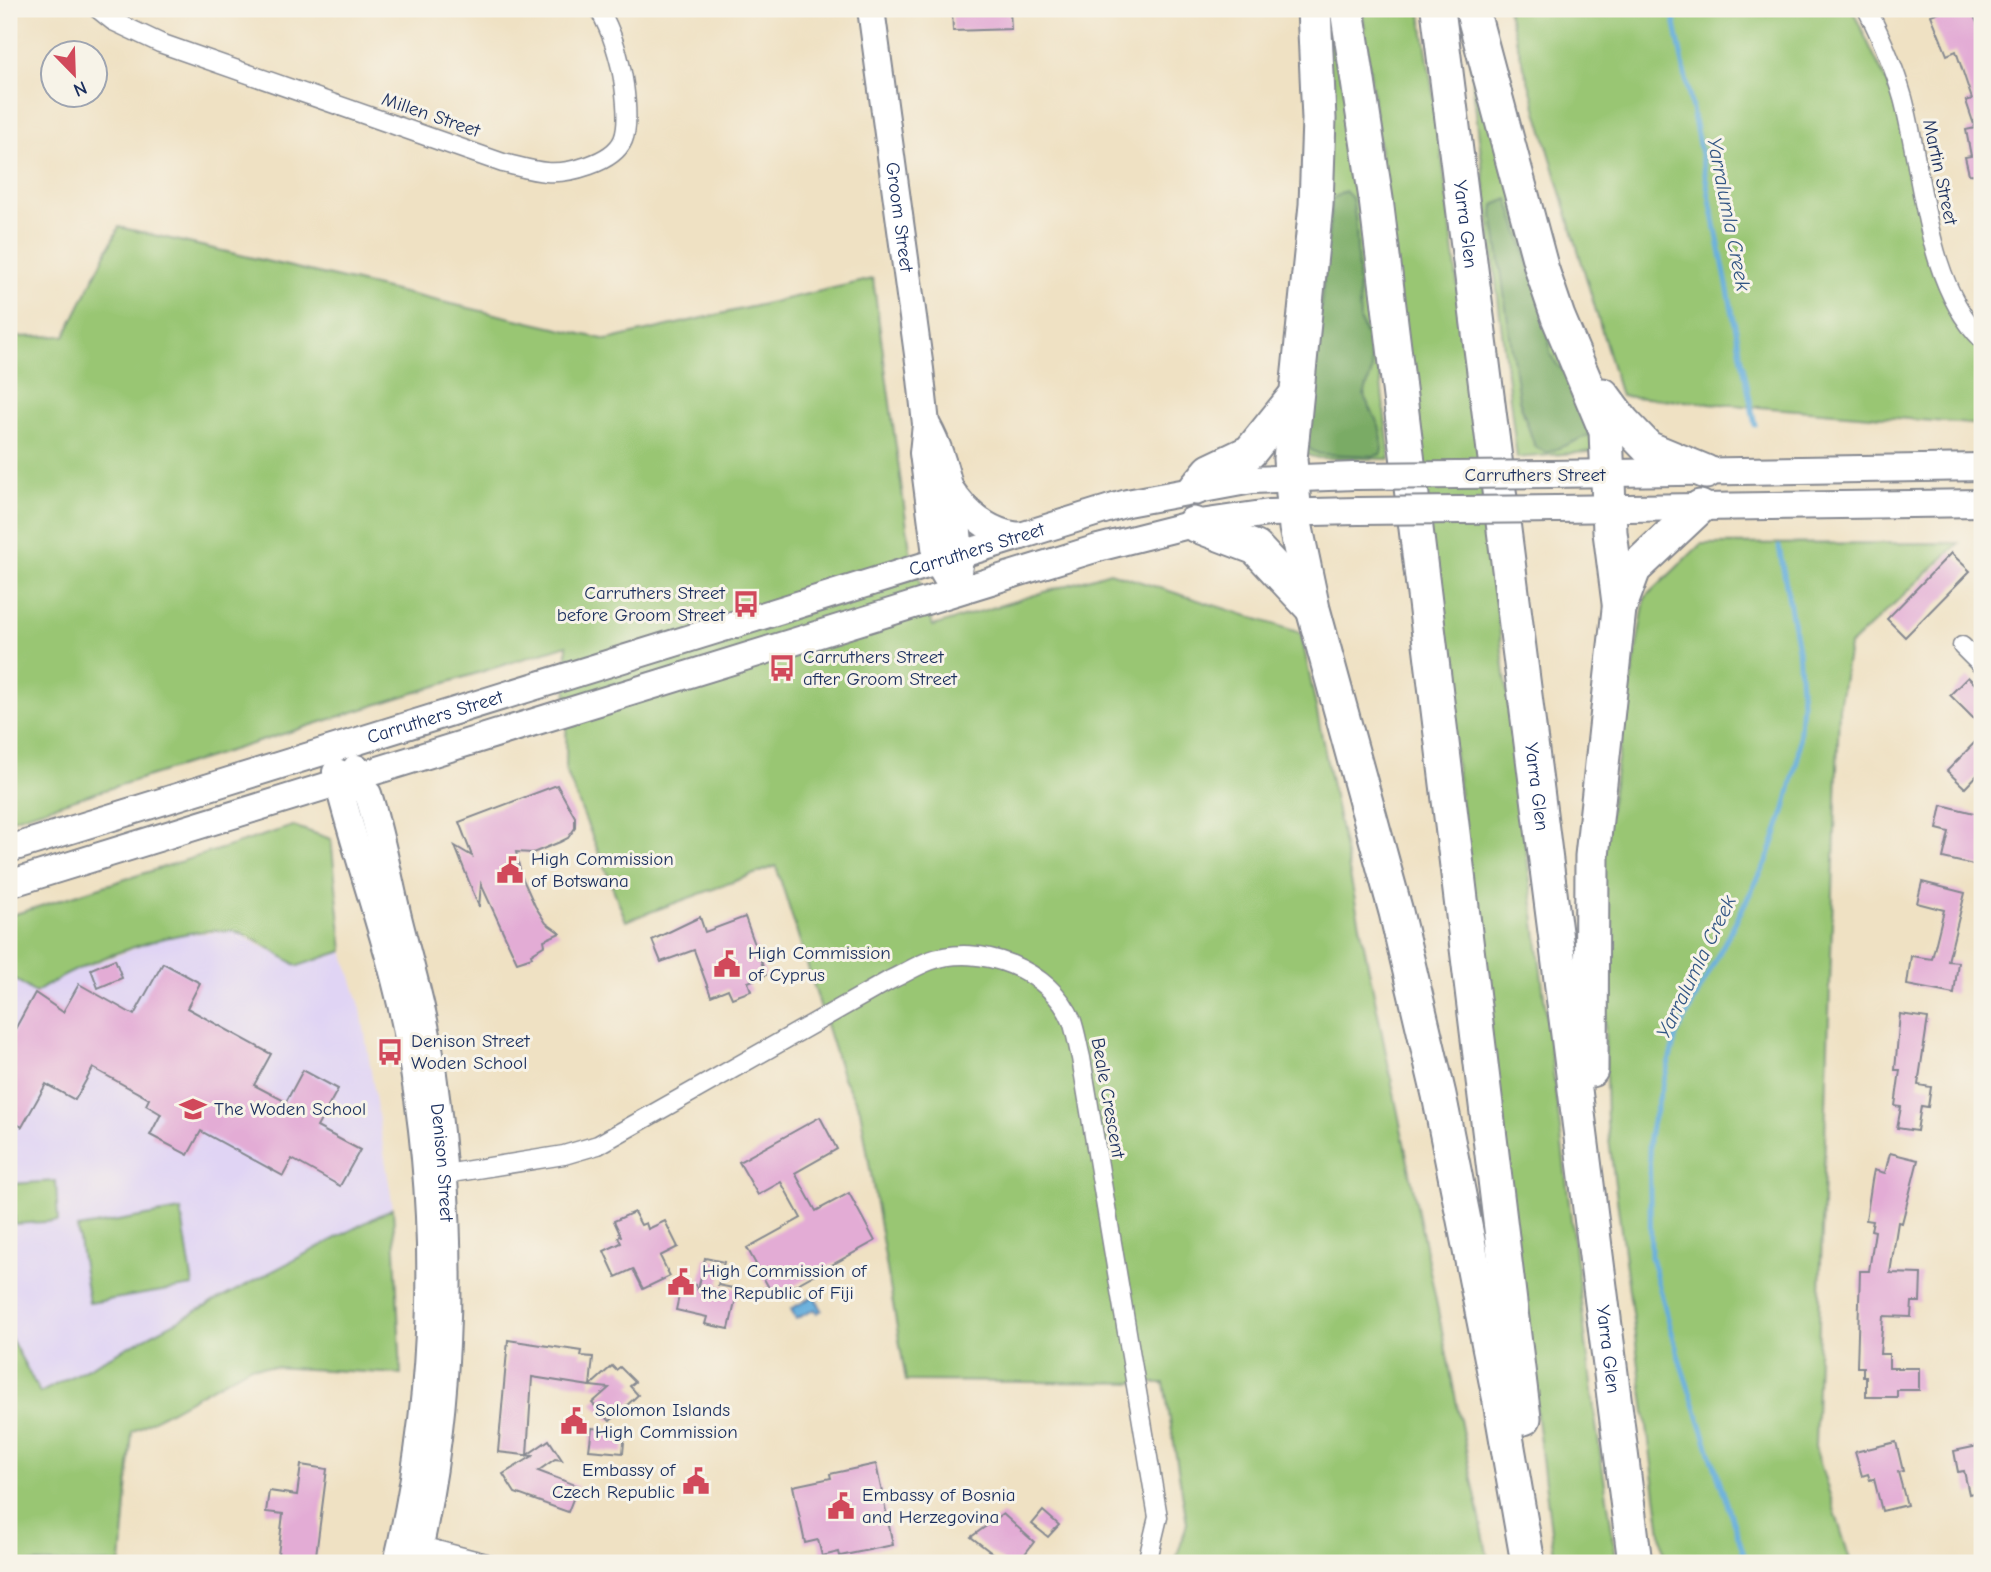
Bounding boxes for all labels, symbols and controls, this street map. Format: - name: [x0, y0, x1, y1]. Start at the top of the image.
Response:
- north arrow: [38, 38, 108, 108]
- text: N: [70, 76, 90, 101]
- street label: Millen Street: [379, 88, 484, 142]
- street label: Martin Street: [1918, 117, 1962, 227]
- water label: Yarralumla Creek: [1702, 135, 1756, 294]
- street label: Groom Street: [881, 161, 918, 274]
- street label: Yarra Glen: [1449, 179, 1482, 270]
- street label: Carruthers Street: [1465, 464, 1606, 486]
- street label: Carruthers Street: [906, 518, 1048, 581]
- place label: Carruthers Street before Groom Street: [557, 582, 726, 626]
- bus stop icon: Carruthers Street before Groom Street: [731, 589, 761, 619]
- place label: Carruthers Street after Groom Street: [803, 646, 958, 690]
- bus stop icon: Carruthers Street after Groom Street: [767, 653, 797, 683]
- street label: Carruthers Street: [365, 686, 506, 748]
- street label: Yarra Glen: [1520, 741, 1553, 832]
- place label: High Commission of Botswana: [531, 848, 674, 892]
- public building icon: High Commission of Botswana: [495, 855, 525, 885]
- water label: Yarralumla Creek: [1651, 891, 1741, 1042]
- place label: High Commission of Cyprus: [748, 942, 891, 986]
- public building icon: High Commission of Cyprus: [712, 949, 742, 979]
- place label: Denison Street Woden School: [411, 1030, 530, 1074]
- street label: Beale Crescent: [1087, 1036, 1130, 1161]
- bus stop icon: Denison Street Woden School: [375, 1037, 405, 1067]
- school or university icon: The Woden School: [178, 1094, 208, 1124]
- place label: The Woden School: [214, 1098, 366, 1120]
- street label: Denison Street: [426, 1102, 458, 1223]
- place label: High Commission of the Republic of Fiji: [701, 1260, 868, 1304]
- public building icon: High Commission of the Republic of Fiji: [666, 1267, 696, 1297]
- street label: Yarra Glen: [1591, 1304, 1624, 1395]
- place label: Solomon Islands High Commission: [595, 1399, 738, 1443]
- public building icon: Solomon Islands High Commission: [559, 1406, 589, 1436]
- place label: Embassy of Czech Republic: [552, 1459, 677, 1503]
- public building icon: Embassy of Czech Republic: [681, 1466, 711, 1496]
- place label: Embassy of Bosnia and Herzegovina: [862, 1484, 1016, 1528]
- public building icon: Embassy of Bosnia and Herzegovina: [826, 1491, 856, 1521]

